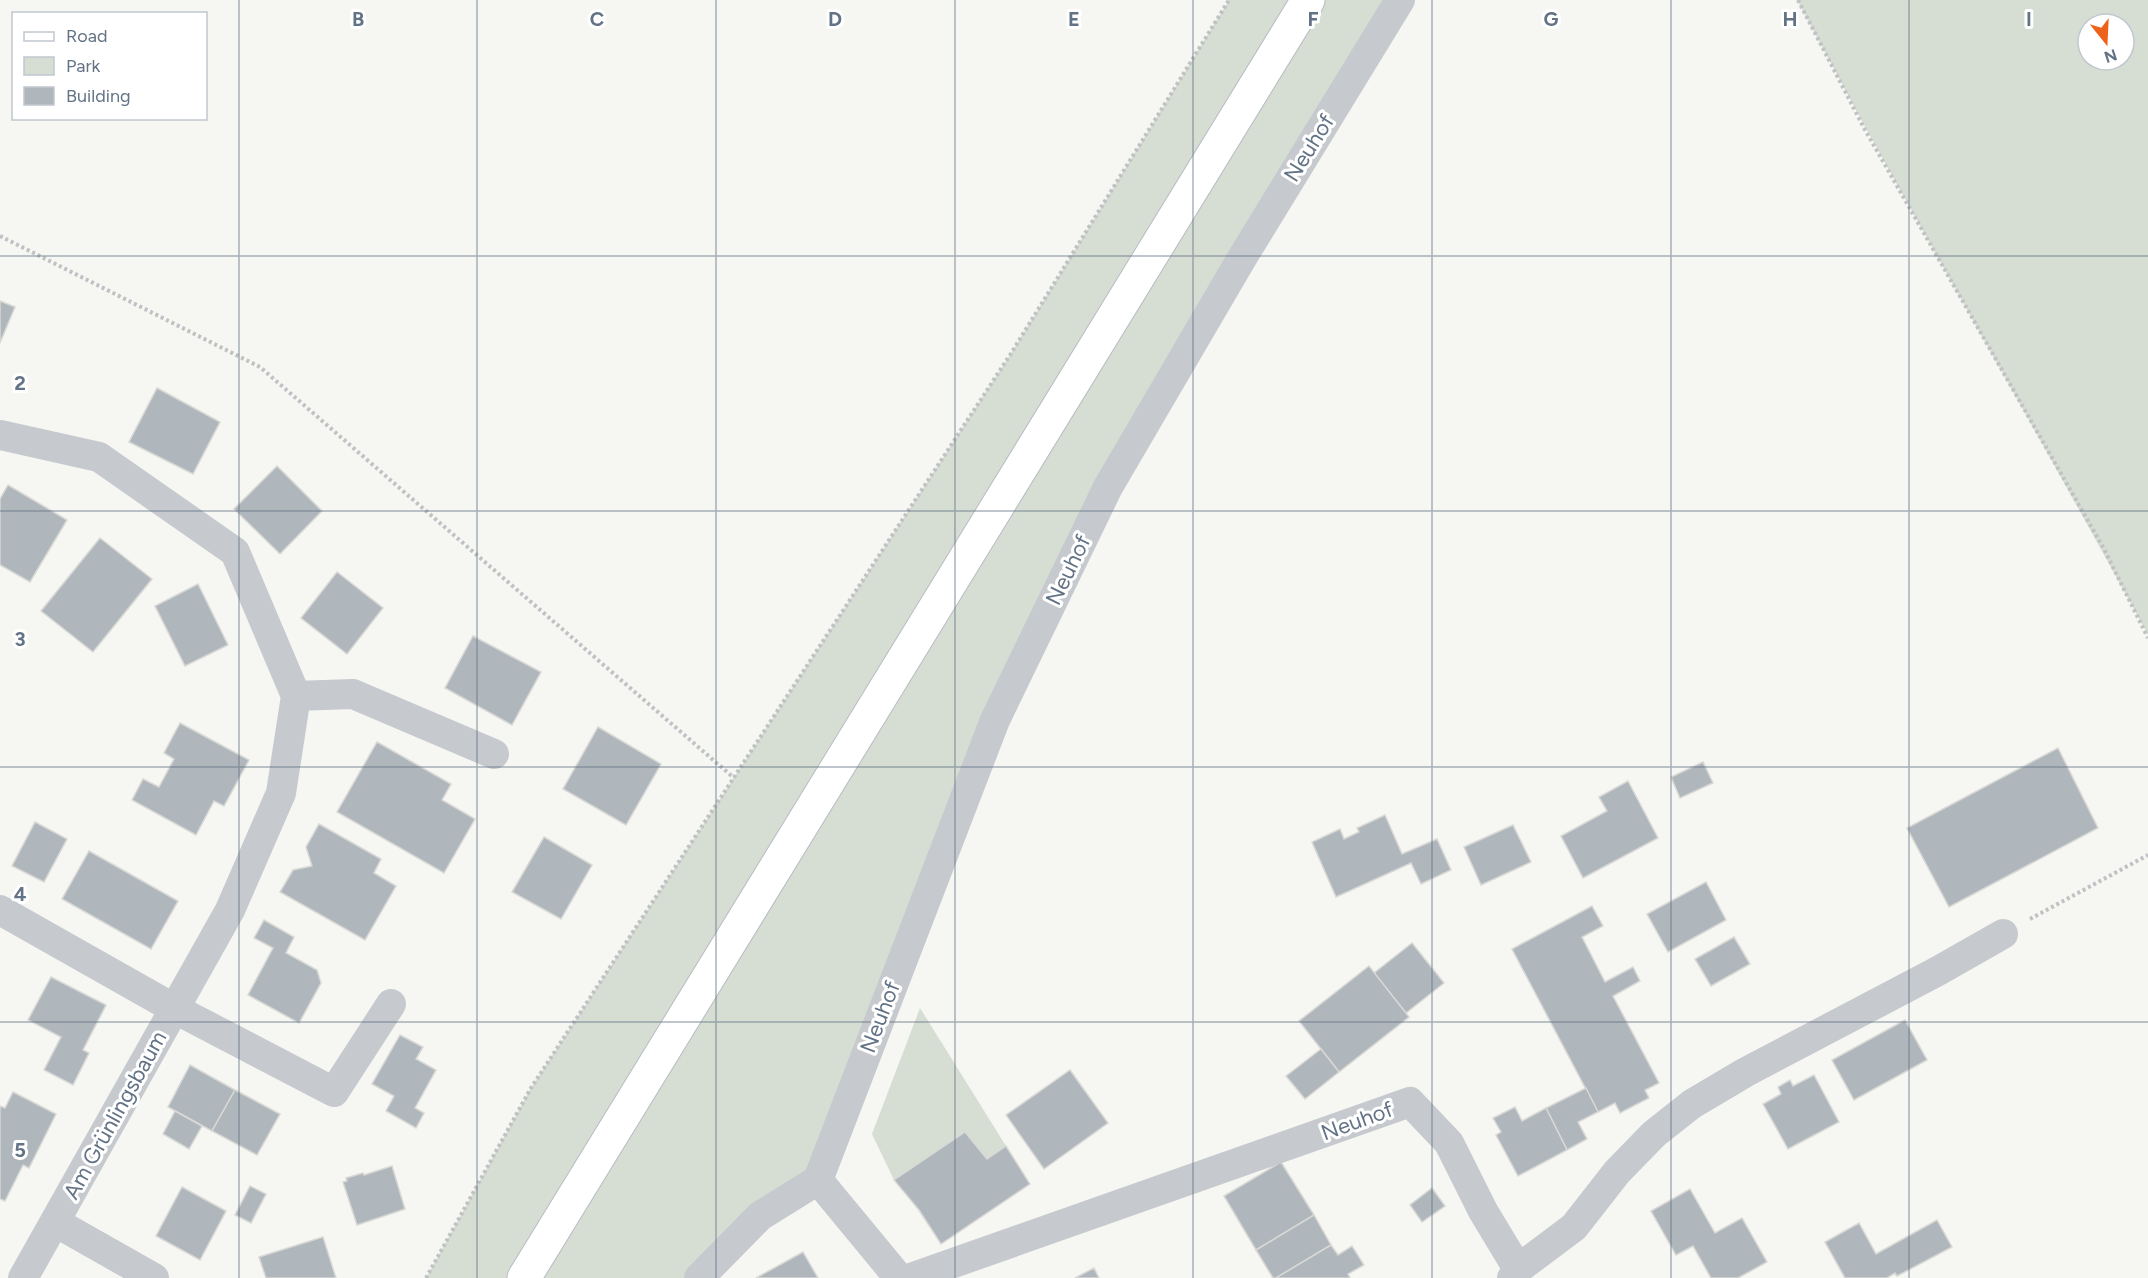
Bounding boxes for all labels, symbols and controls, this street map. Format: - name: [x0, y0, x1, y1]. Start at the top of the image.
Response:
- text: B: [352, 7, 364, 31]
- text: C: [590, 7, 604, 31]
- text: D: [828, 7, 842, 31]
- text: E: [1068, 7, 1080, 31]
- text: F: [1307, 7, 1319, 31]
- text: G: [1544, 7, 1559, 31]
- text: H: [1783, 7, 1798, 31]
- text: I: [2026, 7, 2032, 31]
- legend: [12, 12, 207, 120]
- north arrow: [2076, 12, 2136, 72]
- text: Road: [66, 25, 107, 47]
- text: N: [2102, 45, 2119, 67]
- text: Park: [66, 55, 101, 77]
- text: Building: [66, 85, 131, 107]
- street label: Neuhof: [1278, 109, 1341, 187]
- text: 2: [14, 371, 26, 395]
- street label: Neuhof: [1040, 530, 1097, 609]
- text: 3: [14, 627, 26, 651]
- text: 4: [14, 882, 27, 906]
- street label: Neuhof: [854, 977, 906, 1057]
- street label: Am Grünlingsbaum: [58, 1026, 172, 1204]
- street label: Neuhof: [1317, 1095, 1397, 1146]
- text: 5: [14, 1138, 26, 1162]

